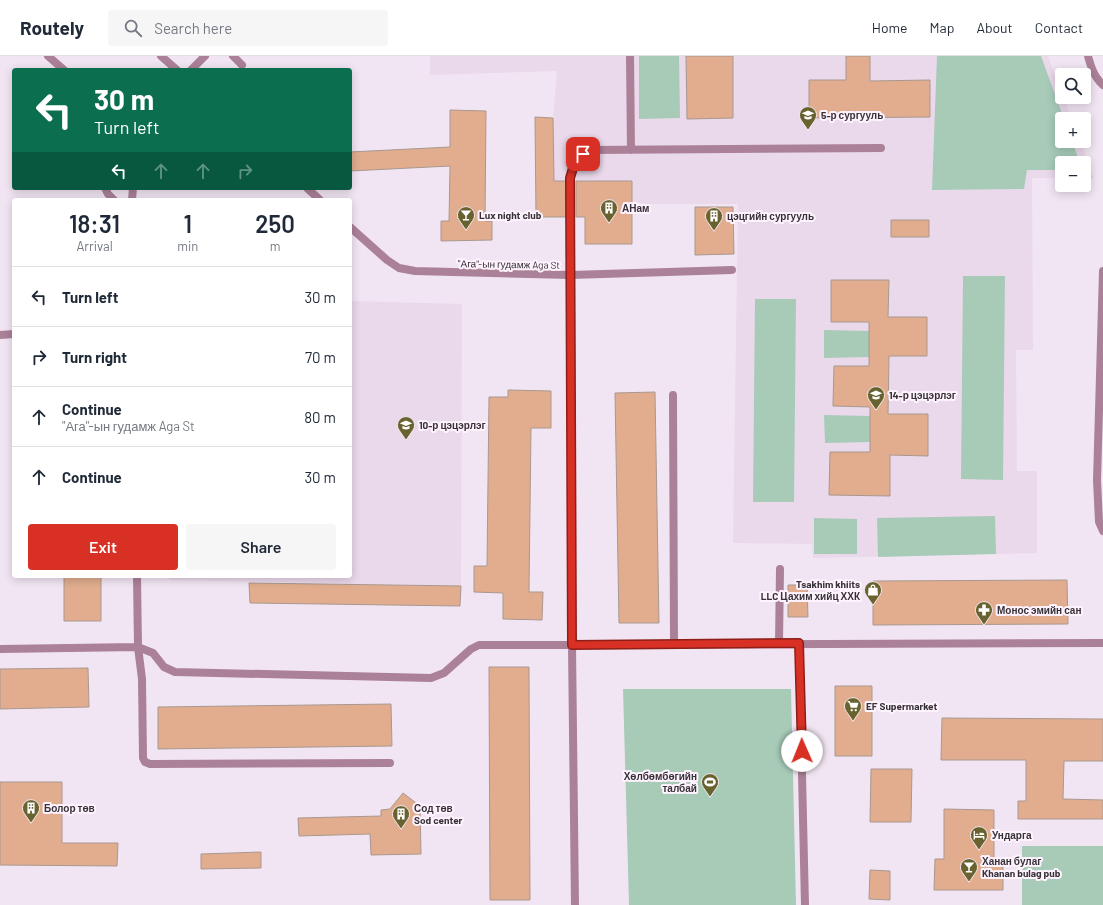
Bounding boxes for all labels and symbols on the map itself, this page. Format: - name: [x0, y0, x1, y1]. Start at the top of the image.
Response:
- school or university icon: 5-р сургууль: [798, 105, 818, 130]
- place label: 5-р сургууль: [821, 109, 883, 121]
- pin: [566, 137, 600, 171]
- building icon: АНам: [599, 198, 619, 223]
- place label: АНам: [622, 202, 649, 214]
- bar icon: Lux night club: [456, 205, 476, 230]
- building icon: цэцгийн сургууль: [704, 206, 724, 231]
- place label: Lux night club: [479, 209, 542, 221]
- place label: цэцгийн сургууль: [727, 210, 814, 222]
- street label: "Ага"-ын гудамж Aga St: [458, 257, 561, 271]
- school or university icon: 14-р цэцэрлэг: [866, 385, 886, 410]
- place label: 14-р цэцэрлэг: [889, 389, 956, 401]
- school or university icon: 10-р цэцэрлэг: [396, 415, 416, 440]
- place label: 10-р цэцэрлэг: [419, 419, 486, 431]
- place label: Tsakhim khiits LLC Цахим хийц ХХК: [761, 578, 861, 602]
- shop icon: Tsakhim khiits LLC Цахим хийц ХХК: [863, 580, 883, 605]
- pharmacy icon: Монос эмийн сан: [974, 600, 994, 625]
- place label: Монос эмийн сан: [997, 604, 1081, 616]
- supermarket icon: EF Supermarket: [843, 696, 863, 721]
- place label: EF Supermarket: [866, 700, 937, 712]
- position arrow: [781, 730, 823, 772]
- place label: Хөлбөмбөгийн талбай: [624, 770, 697, 794]
- sports icon: Хөлбөмбөгийн талбай: [700, 772, 720, 797]
- building icon: Болор төв: [21, 798, 41, 823]
- place label: Болор төв: [44, 802, 95, 814]
- place label: Сод төв Sod center: [414, 802, 463, 826]
- building icon: Сод төв Sod center: [391, 804, 411, 829]
- hotel icon: Ундарга: [969, 825, 989, 850]
- place label: Ундарга: [992, 829, 1032, 841]
- place label: Ханан булаг Khanan bulag pub: [982, 855, 1061, 879]
- bar icon: Ханан булаг Khanan bulag pub: [959, 857, 979, 882]

